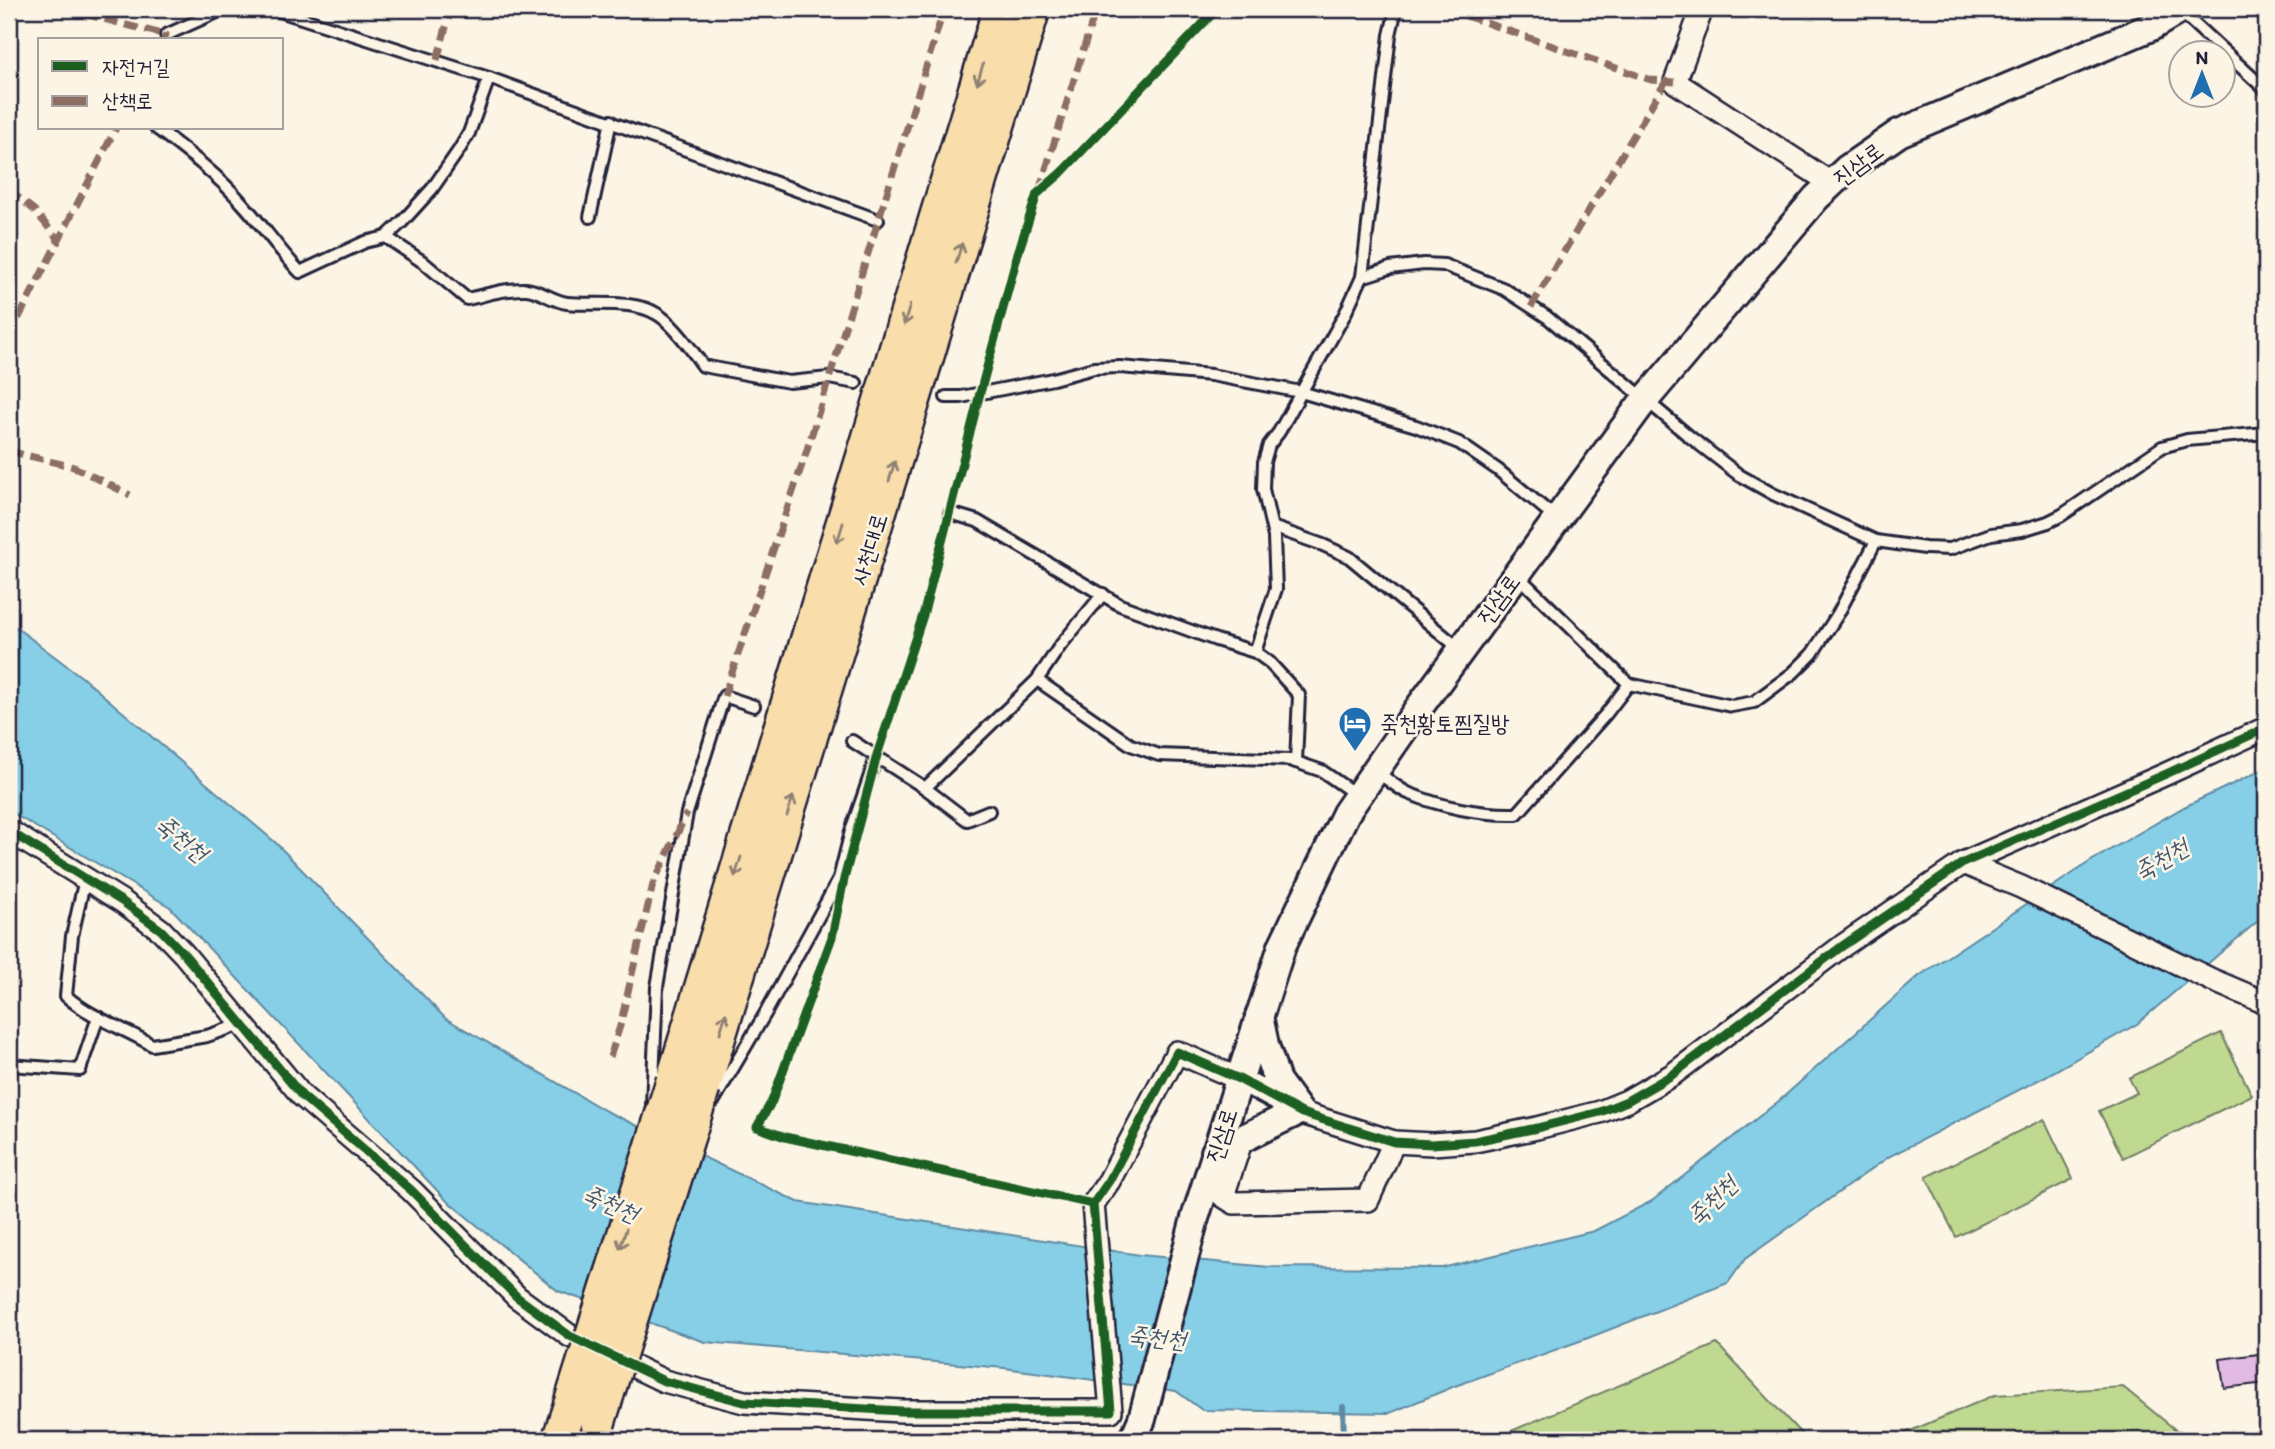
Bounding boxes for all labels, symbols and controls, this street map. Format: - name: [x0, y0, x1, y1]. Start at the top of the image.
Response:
- legend: [38, 38, 284, 130]
- north arrow: [2166, 38, 2236, 108]
- text: N: [2196, 46, 2208, 69]
- text: 자전거길: [102, 54, 170, 79]
- one-way arrow: [972, 63, 985, 85]
- text: 산책로: [102, 88, 153, 113]
- street label: 진삼로: [1827, 136, 1889, 192]
- one-way arrow: [953, 243, 966, 265]
- one-way arrow: [899, 304, 912, 326]
- one-way arrow: [887, 460, 900, 482]
- street label: 사천대로: [845, 510, 893, 588]
- one-way arrow: [833, 522, 846, 544]
- street label: 진삼로: [1470, 568, 1526, 630]
- hotel icon: 죽천황토찜질방: [1336, 704, 1374, 753]
- place label: 죽천황토찜질방: [1380, 709, 1510, 737]
- one-way arrow: [784, 795, 797, 817]
- water label: 죽천천: [150, 809, 216, 869]
- water label: 죽천천: [2129, 831, 2196, 886]
- one-way arrow: [731, 856, 743, 878]
- one-way arrow: [717, 1012, 730, 1034]
- street label: 진삼로: [1199, 1104, 1243, 1166]
- water label: 죽천천: [1681, 1168, 1745, 1231]
- water label: 죽천천: [579, 1178, 646, 1229]
- one-way arrow: [615, 1228, 628, 1250]
- water label: 죽천천: [1127, 1320, 1190, 1355]

